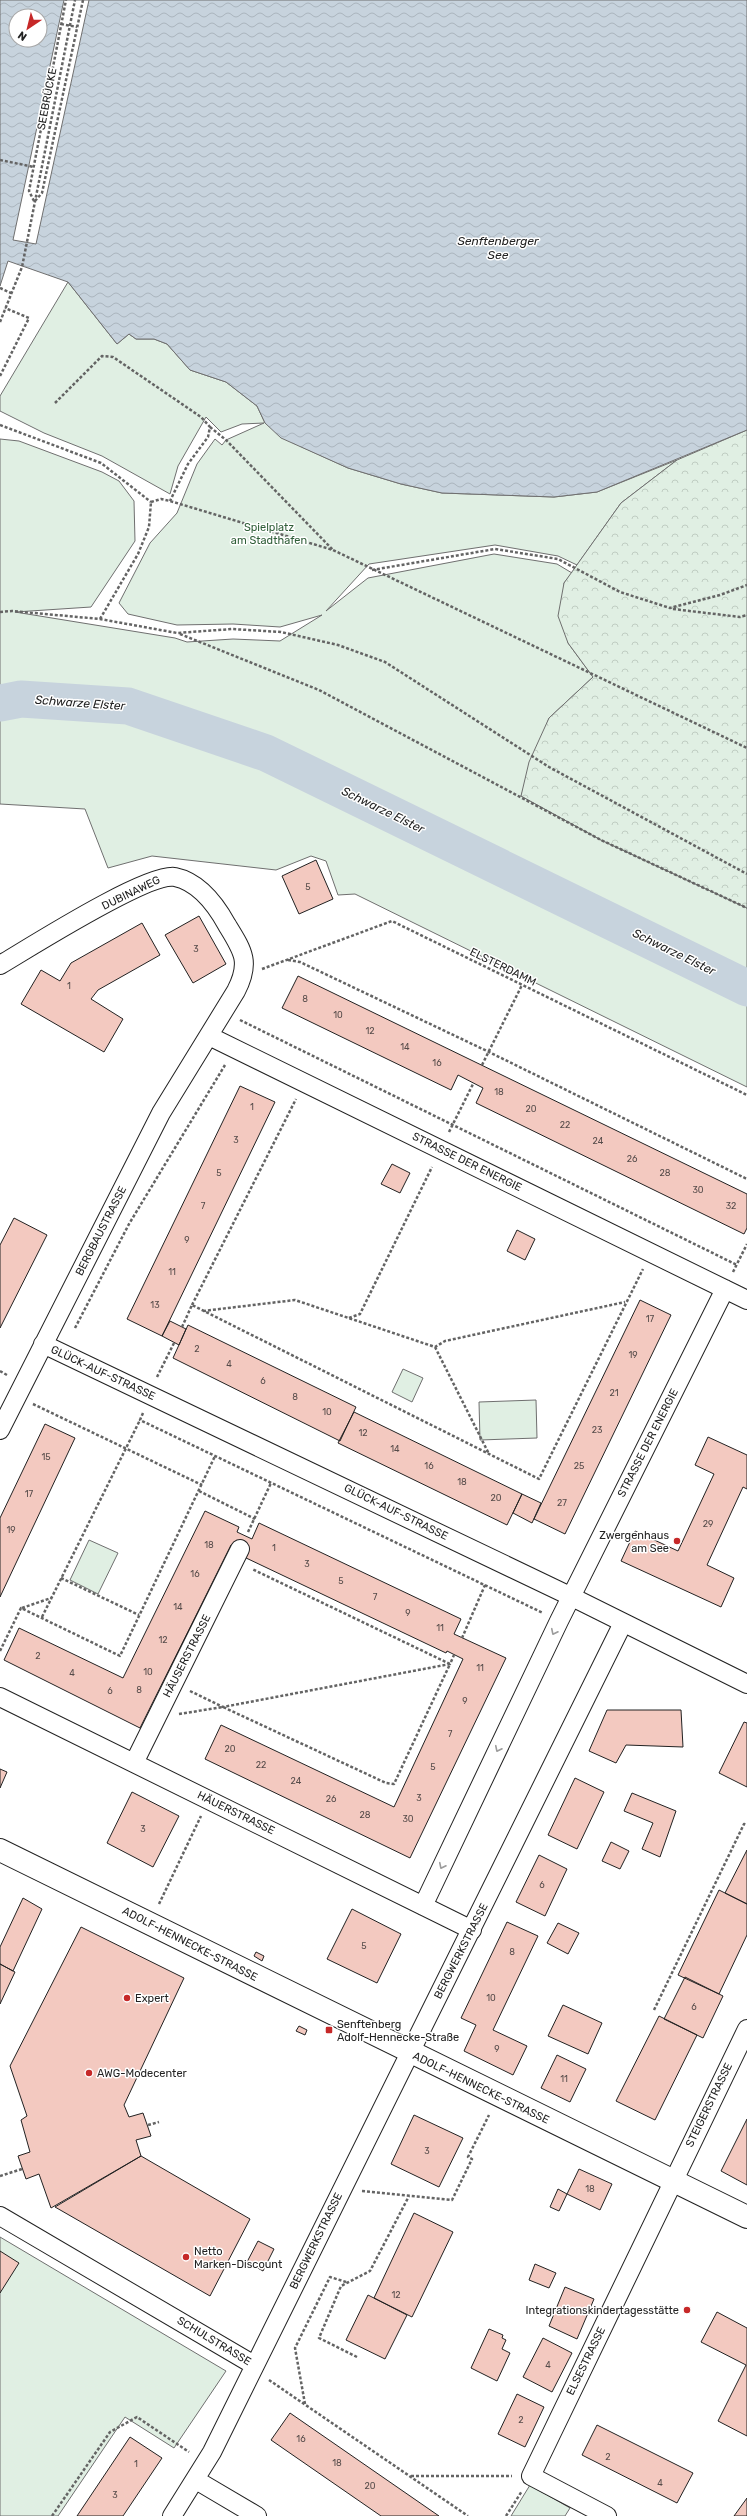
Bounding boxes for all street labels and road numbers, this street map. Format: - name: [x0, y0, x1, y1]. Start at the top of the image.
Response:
- street label: SEEBRÜCKE: [35, 66, 59, 131]
- street label: DUBINAWEG: [100, 873, 162, 913]
- street label: ELSTERDAMM: [468, 945, 538, 989]
- street label: STRASSE DER ENERGIE: [410, 1130, 524, 1194]
- street label: BERGBAUSTRASSE: [73, 1184, 129, 1278]
- street label: GLÜCK-AUF-STRASSE: [49, 1343, 158, 1403]
- street label: STRASSE DER ENERGIE: [615, 1386, 681, 1499]
- street label: GLÜCK-AUF-STRASSE: [342, 1481, 450, 1543]
- street label: HÄUSERSTRASSE: [160, 1612, 214, 1700]
- street label: HÄUERSTRASSE: [195, 1789, 277, 1838]
- street label: BERGWERKSTRASSE: [431, 1901, 491, 2001]
- street label: ADOLF-HENNECKE-STRASSE: [120, 1904, 260, 1984]
- street label: ADOLF-HENNECKE-STRASSE: [411, 2049, 552, 2127]
- street label: STEIGERSTRASSE: [683, 2060, 735, 2149]
- street label: BERGWERKSTRASSE: [287, 2190, 345, 2291]
- street label: SCHULSTRASSE: [175, 2314, 254, 2368]
- street label: ELSESTRASSE: [564, 2324, 608, 2397]

